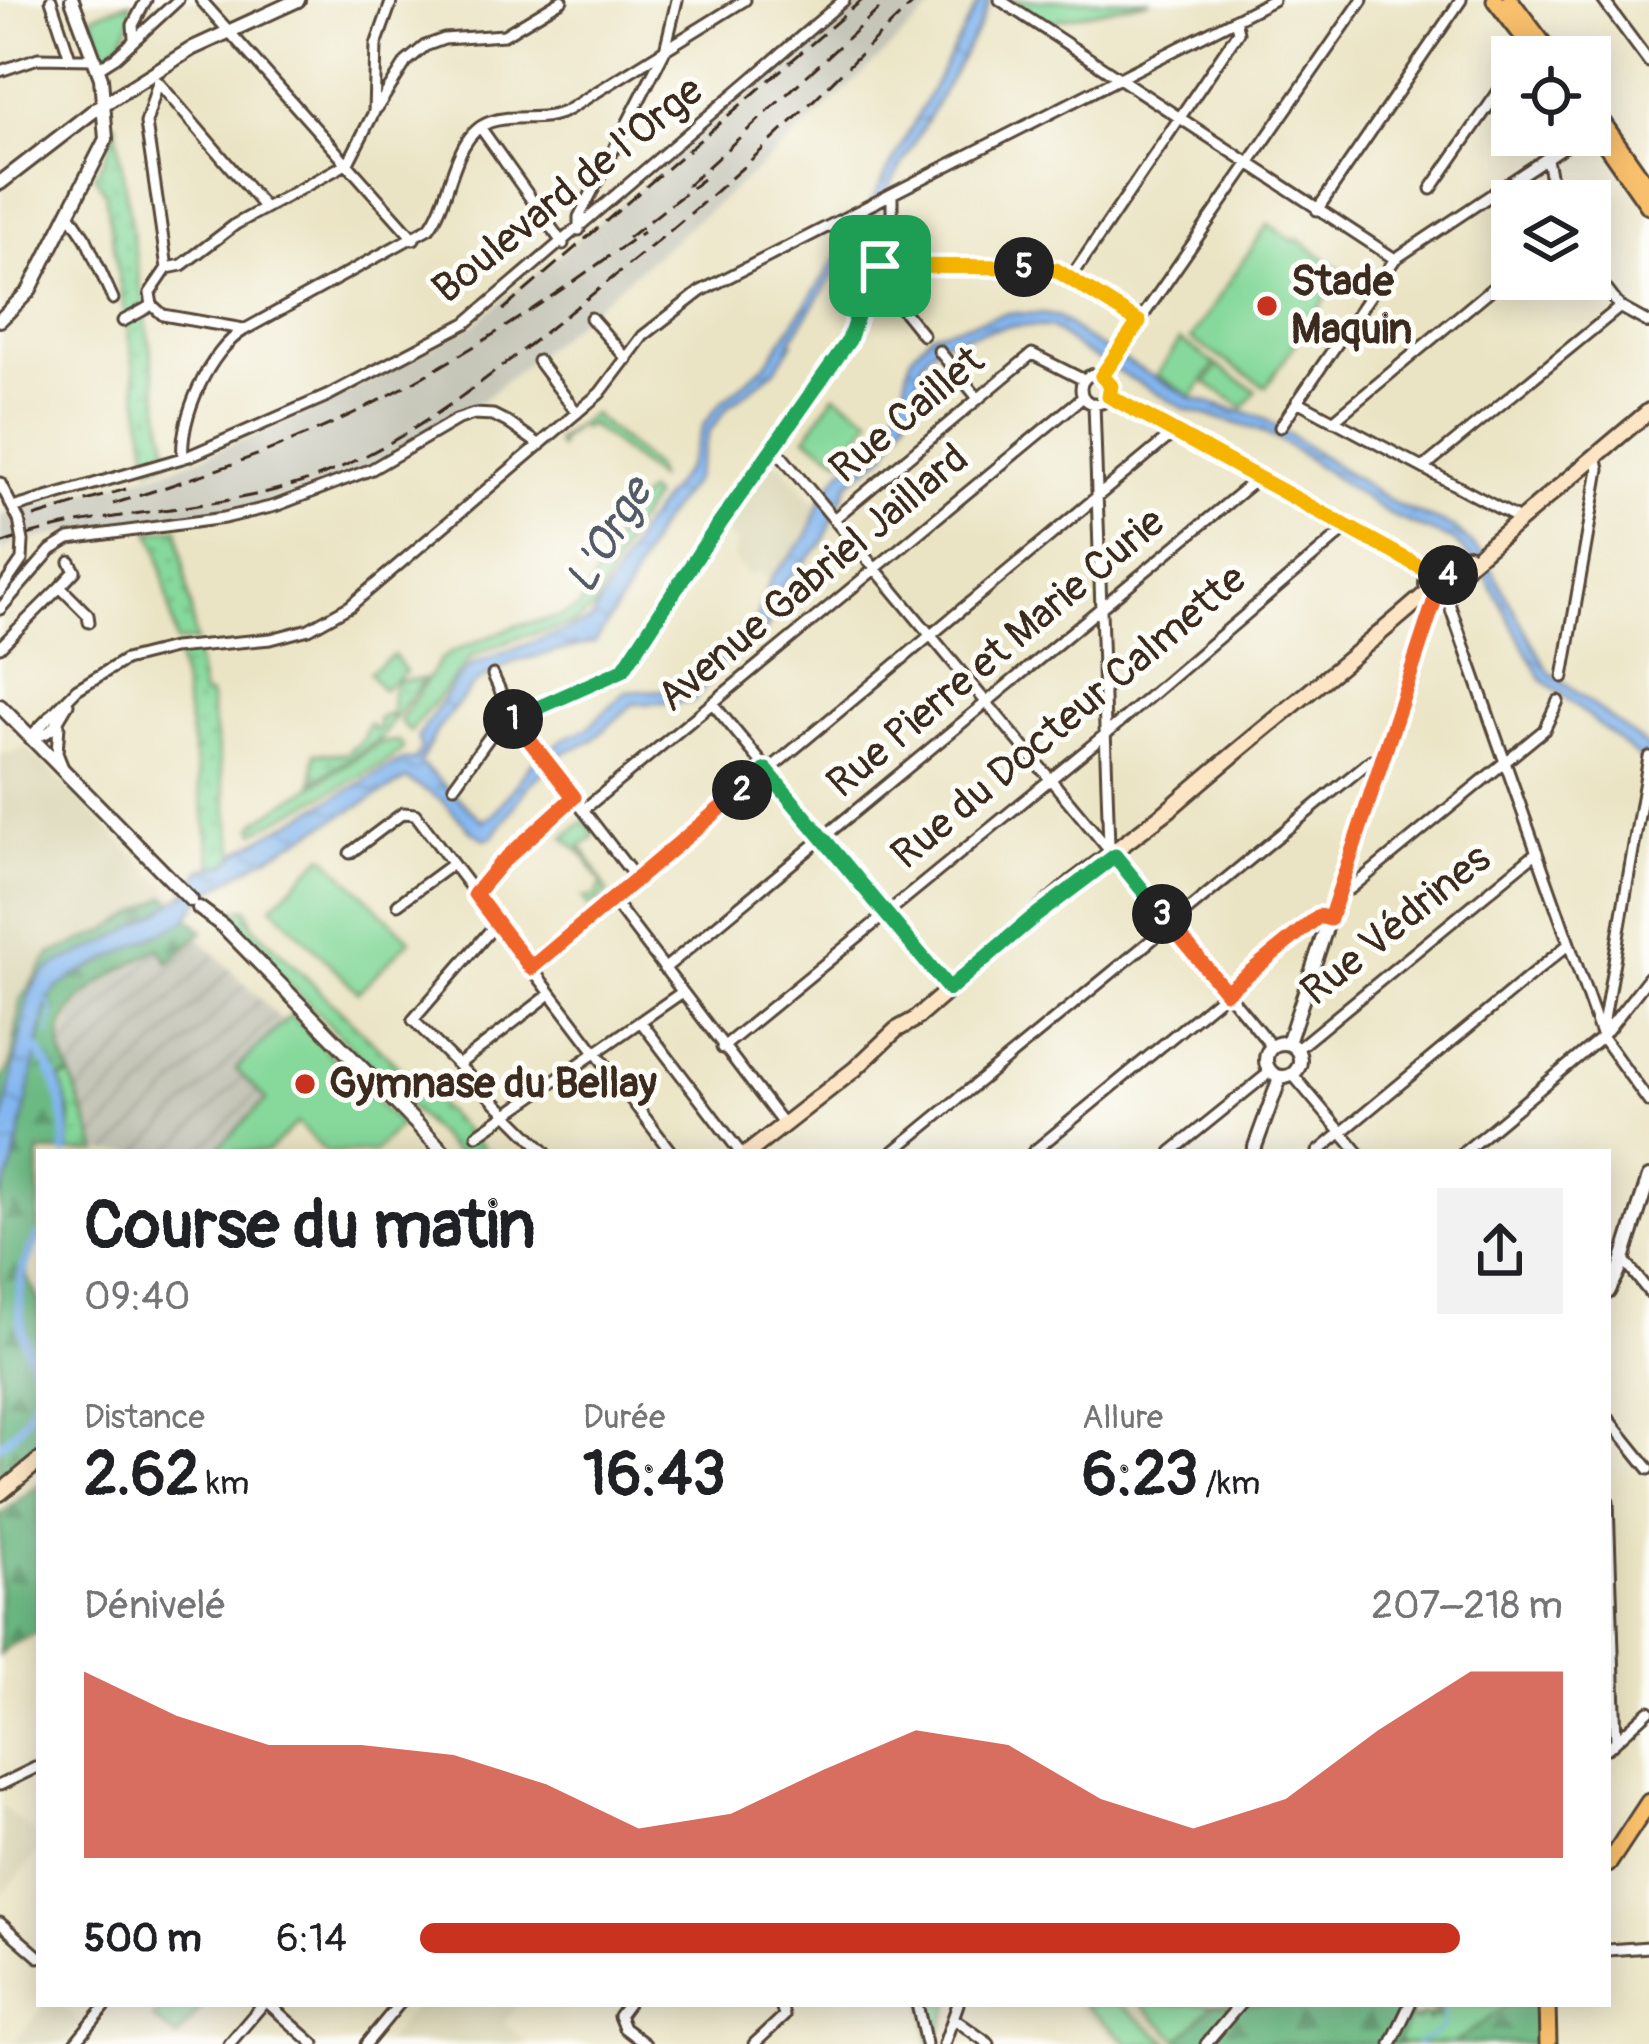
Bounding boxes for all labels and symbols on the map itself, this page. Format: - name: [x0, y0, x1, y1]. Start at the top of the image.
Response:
- street label: Boulevard de l'Orge: [422, 65, 714, 315]
- pin: [829, 215, 931, 317]
- pin: 5: [994, 237, 1054, 297]
- place label: Stade Maquin: [1291, 256, 1412, 356]
- marker: Stade Maquin: [1254, 293, 1280, 319]
- street label: Rue Caillet: [819, 335, 995, 495]
- street label: Avenue Gabriel Jaillard: [647, 433, 979, 723]
- water label: L'Orge: [553, 465, 667, 603]
- street label: Rue Pierre et Marie Curie: [817, 496, 1176, 809]
- pin: 4: [1418, 545, 1478, 605]
- street label: Rue du Docteur Calmette: [881, 553, 1257, 881]
- pin: 1: [483, 689, 543, 749]
- pin: 2: [712, 760, 772, 820]
- street label: Rue Védrines: [1291, 833, 1501, 1017]
- pin: 3: [1132, 884, 1192, 944]
- place label: Gymnase du Bellay: [329, 1058, 657, 1110]
- marker: Gymnase du Bellay: [292, 1071, 318, 1097]

